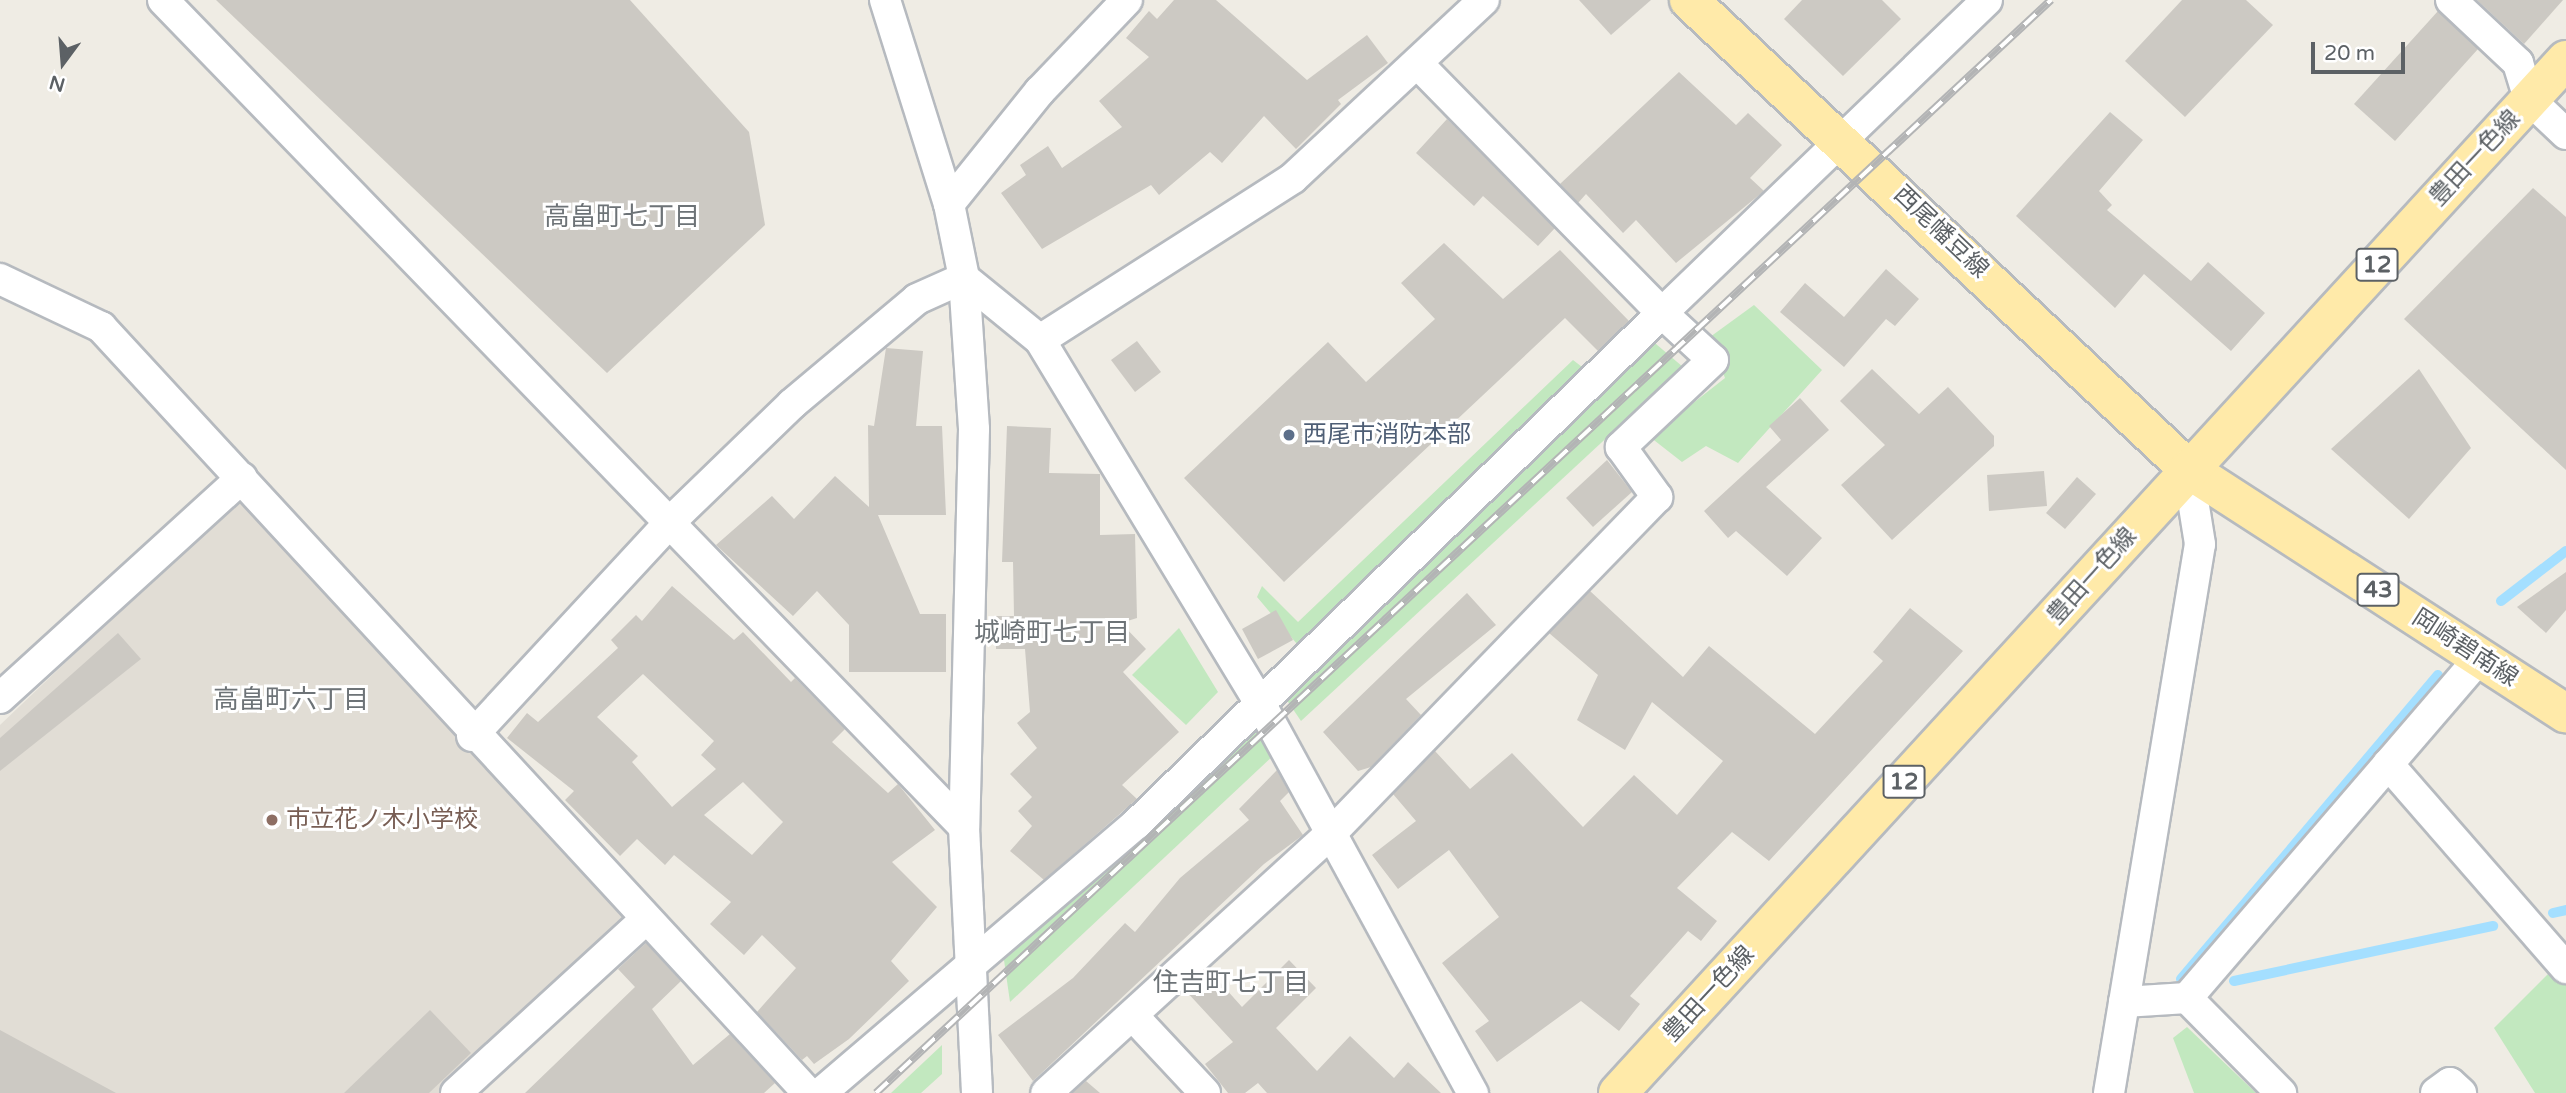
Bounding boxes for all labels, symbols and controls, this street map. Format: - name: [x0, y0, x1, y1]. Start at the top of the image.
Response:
- north arrow: [28, 28, 98, 98]
- scale bar: [2314, 28, 2408, 72]
- text: 20 m: [2324, 41, 2375, 66]
- text: N: [47, 71, 68, 96]
- street label: 豊田一色線: [2424, 104, 2526, 212]
- street label: 西尾幡豆線: [1888, 180, 1994, 284]
- district label: 高畠町七丁目: [544, 201, 700, 233]
- road number: 12: [2354, 246, 2400, 284]
- place label: 西尾市消防本部: [1303, 421, 1471, 449]
- marker: 西尾市消防本部: [1281, 427, 1297, 443]
- street label: 豊田一色線: [2041, 522, 2143, 630]
- road number: 43: [2355, 570, 2401, 610]
- street label: 岡崎碧南線: [2407, 603, 2523, 693]
- district label: 城崎町七丁目: [974, 617, 1130, 649]
- district label: 高畠町六丁目: [213, 684, 369, 716]
- road number: 12: [1881, 762, 1927, 802]
- place label: 市立花ノ木小学校: [286, 806, 478, 834]
- marker: 市立花ノ木小学校: [264, 812, 280, 828]
- street label: 豊田一色線: [1658, 940, 1760, 1048]
- district label: 住吉町七丁目: [1153, 967, 1309, 999]

